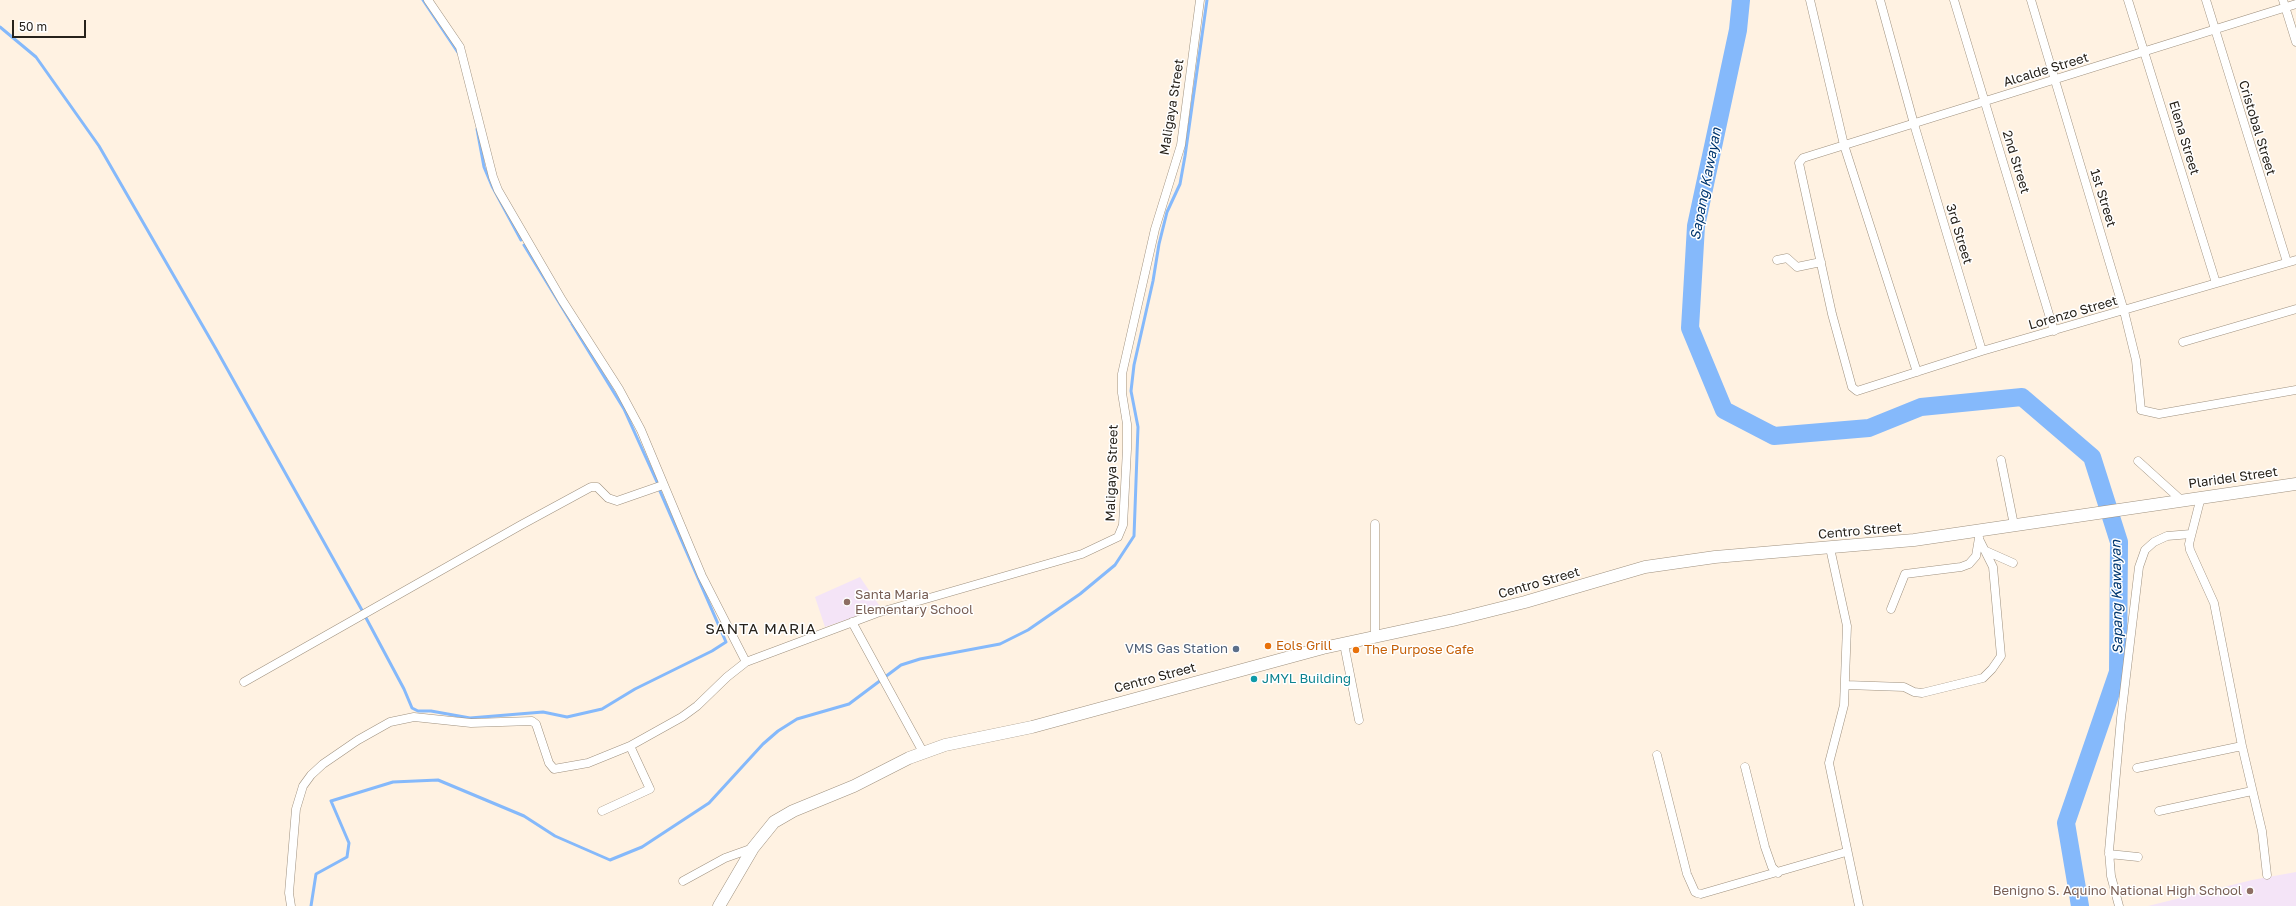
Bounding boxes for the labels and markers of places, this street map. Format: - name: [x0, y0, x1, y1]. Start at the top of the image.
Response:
- place label: Santa Maria Elementary School: [855, 587, 973, 618]
- marker: Santa Maria Elementary School: [842, 597, 852, 607]
- place label: Eols Grill: [1276, 638, 1332, 654]
- place label: VMS Gas Station: [1125, 641, 1228, 657]
- marker: Eols Grill: [1263, 641, 1273, 651]
- place label: The Purpose Cafe: [1364, 642, 1474, 658]
- marker: VMS Gas Station: [1231, 644, 1241, 654]
- marker: The Purpose Cafe: [1351, 645, 1361, 655]
- place label: JMYL Building: [1262, 671, 1351, 687]
- marker: JMYL Building: [1249, 674, 1259, 684]
- place label: Benigno S. Aquino National High School: [1993, 883, 2242, 899]
- marker: Benigno S. Aquino National High School: [2245, 886, 2255, 896]

